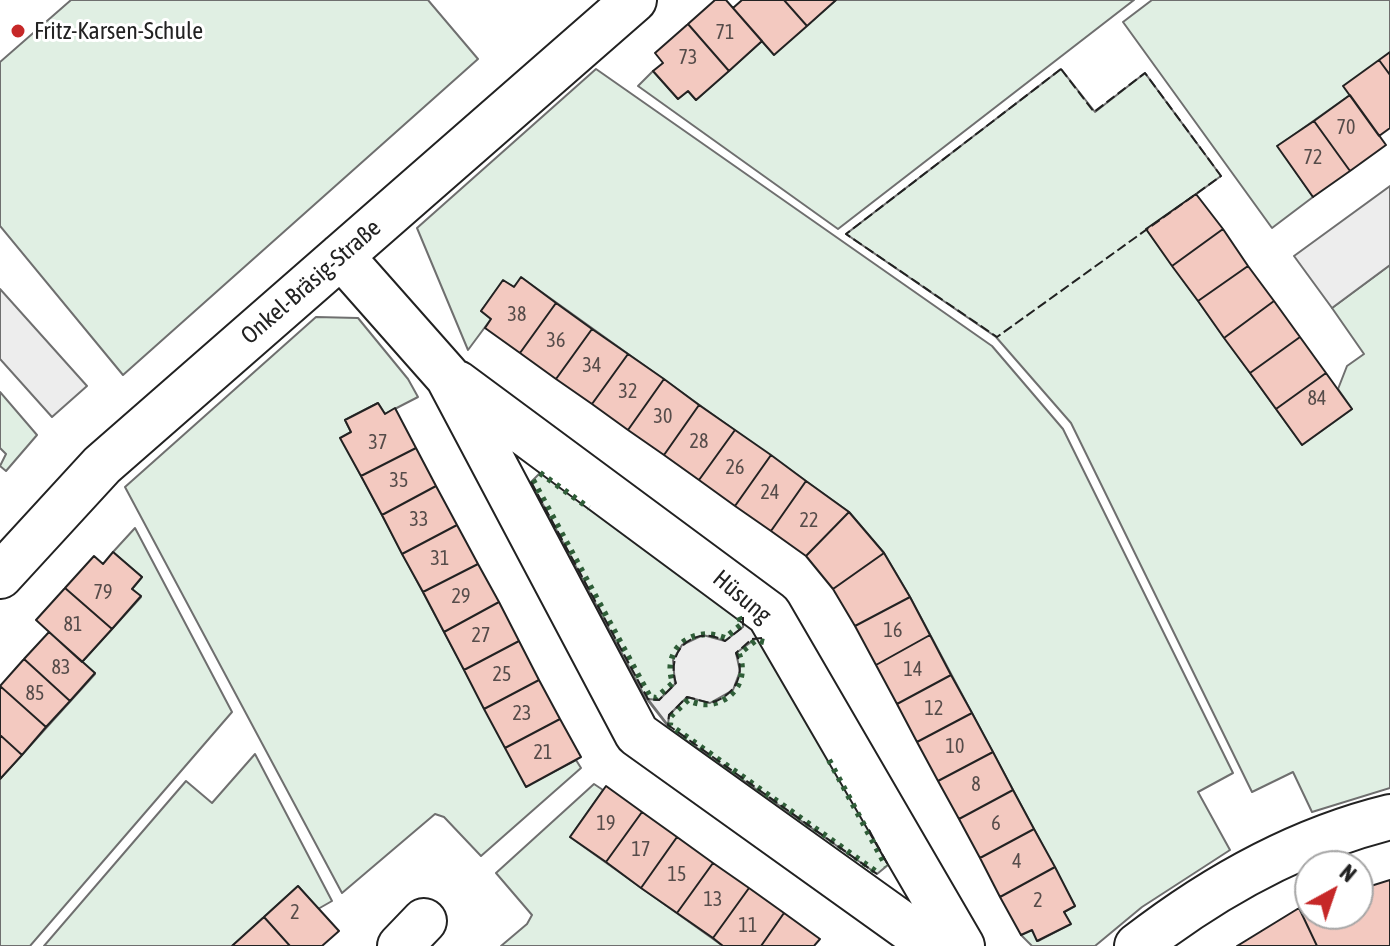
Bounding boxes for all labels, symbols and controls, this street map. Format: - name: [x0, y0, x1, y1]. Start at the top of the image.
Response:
- place label: Fritz-Karsen-Schule: [34, 17, 203, 45]
- house number: 71: [716, 21, 734, 45]
- marker: Fritz-Karsen-Schule: [9, 22, 27, 40]
- house number: 73: [679, 46, 697, 70]
- house number: 70: [1337, 116, 1355, 140]
- house number: 72: [1304, 146, 1322, 170]
- street label: Onkel-Bräsig-Straße: [235, 214, 387, 350]
- house number: 38: [508, 303, 526, 327]
- house number: 36: [547, 329, 565, 353]
- house number: 34: [583, 354, 601, 378]
- house number: 32: [619, 380, 637, 404]
- house number: 84: [1308, 387, 1326, 411]
- house number: 30: [654, 405, 672, 429]
- house number: 28: [690, 430, 708, 454]
- house number: 37: [369, 431, 387, 455]
- house number: 26: [726, 456, 744, 480]
- house number: 35: [390, 469, 408, 493]
- house number: 24: [761, 481, 779, 505]
- house number: 33: [410, 508, 428, 532]
- house number: 22: [800, 509, 818, 533]
- house number: 31: [431, 547, 449, 571]
- street label: Hüsung: [707, 564, 777, 630]
- house number: 79: [94, 581, 112, 605]
- house number: 29: [452, 585, 470, 609]
- house number: 81: [64, 613, 82, 637]
- house number: 16: [884, 619, 902, 643]
- house number: 27: [472, 624, 490, 648]
- house number: 83: [52, 656, 70, 680]
- house number: 14: [904, 658, 922, 682]
- house number: 25: [493, 663, 511, 687]
- house number: 85: [26, 682, 44, 706]
- house number: 12: [925, 697, 943, 721]
- house number: 23: [513, 702, 531, 726]
- house number: 10: [946, 735, 964, 759]
- house number: 21: [534, 741, 552, 765]
- house number: 8: [971, 773, 981, 797]
- house number: 19: [597, 812, 615, 836]
- house number: 6: [991, 812, 1001, 836]
- house number: 17: [632, 838, 650, 862]
- house number: 4: [1012, 850, 1022, 874]
- north arrow: [1294, 850, 1374, 930]
- text: N: [1335, 859, 1361, 887]
- house number: 15: [668, 863, 686, 887]
- house number: 13: [704, 888, 722, 912]
- house number: 2: [1033, 889, 1043, 913]
- house number: 2: [290, 901, 300, 925]
- house number: 11: [739, 914, 757, 938]

